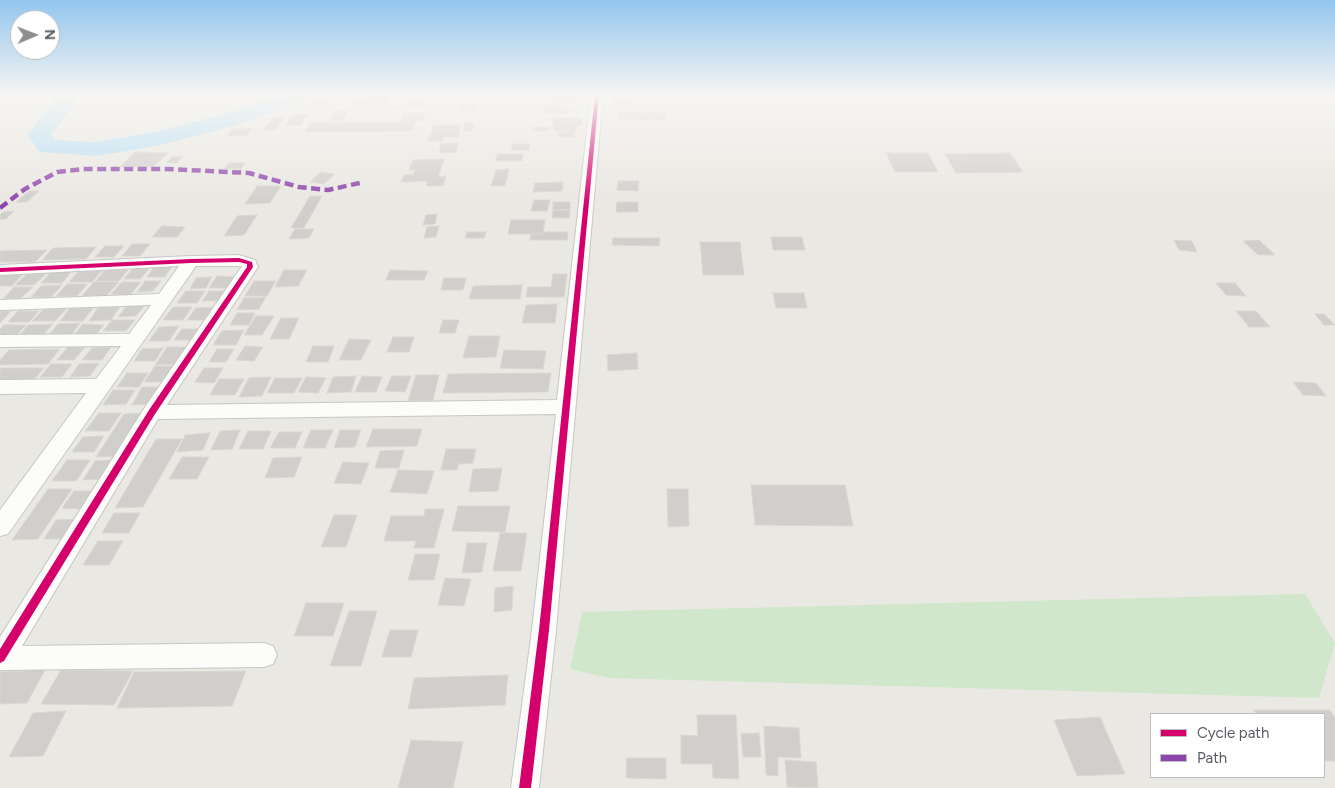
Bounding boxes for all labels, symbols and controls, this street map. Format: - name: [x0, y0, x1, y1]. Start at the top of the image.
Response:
- north arrow: [10, 10, 60, 60]
- text: N: [41, 29, 58, 40]
- legend: [1150, 713, 1325, 778]
- text: Cycle path: [1197, 724, 1269, 742]
- text: Path: [1197, 749, 1227, 767]

